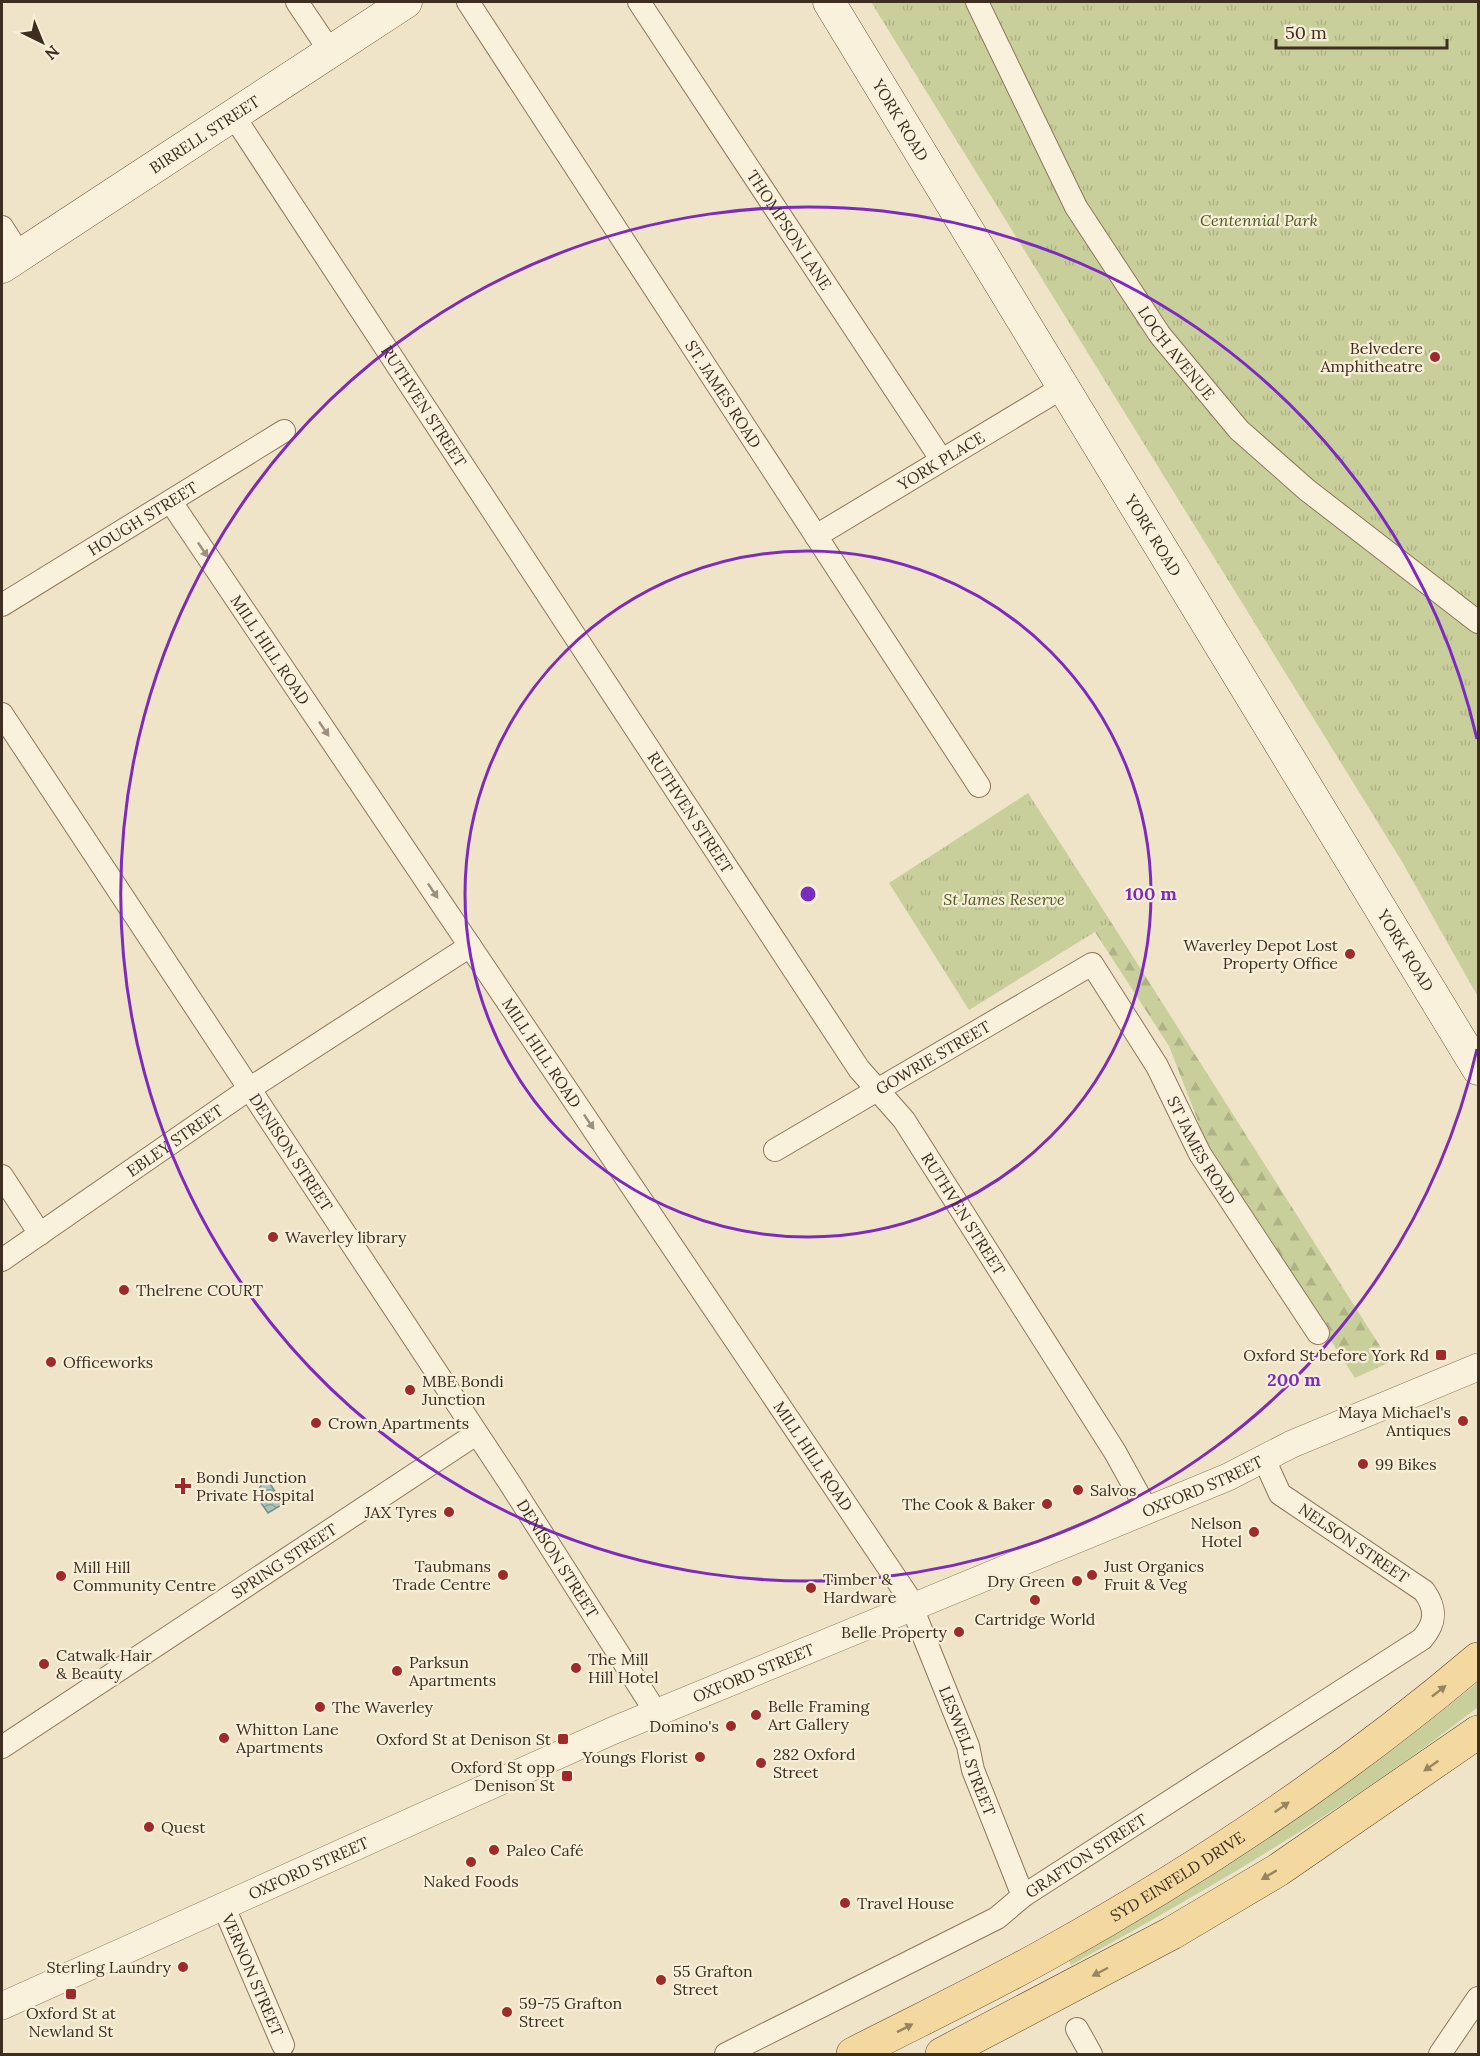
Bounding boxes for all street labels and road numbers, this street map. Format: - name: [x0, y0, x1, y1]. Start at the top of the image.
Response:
- street label: YORK ROAD: [868, 74, 933, 165]
- street label: BIRRELL STREET: [146, 91, 263, 178]
- street label: THOMPSON LANE: [743, 166, 836, 293]
- street label: LOCH AVENUE: [1134, 302, 1220, 404]
- street label: ST. JAMES ROAD: [681, 336, 766, 452]
- street label: RUTHVEN STREET: [377, 341, 471, 470]
- street label: YORK PLACE: [893, 427, 988, 495]
- street label: HOUGH STREET: [84, 477, 201, 560]
- street label: YORK ROAD: [1120, 490, 1186, 580]
- street label: MILL HILL ROAD: [226, 591, 314, 708]
- street label: RUTHVEN STREET: [643, 748, 738, 877]
- street label: YORK ROAD: [1373, 905, 1438, 995]
- street label: MILL HILL ROAD: [498, 994, 586, 1111]
- street label: GOWRIE STREET: [872, 1016, 994, 1099]
- street label: DENISON STREET: [245, 1089, 337, 1215]
- street label: ST JAMES ROAD: [1163, 1093, 1241, 1208]
- street label: EBLEY STREET: [123, 1100, 227, 1181]
- street label: RUTHVEN STREET: [917, 1149, 1010, 1279]
- street label: MILL HILL ROAD: [769, 1397, 857, 1515]
- street label: OXFORD STREET: [1139, 1451, 1266, 1521]
- street label: DENISON STREET: [513, 1495, 603, 1622]
- street label: NELSON STREET: [1295, 1499, 1413, 1587]
- street label: SPRING STREET: [228, 1519, 341, 1603]
- street label: OXFORD STREET: [690, 1639, 817, 1707]
- street label: LESWELL STREET: [935, 1683, 1000, 1818]
- street label: GRAFTON STREET: [1021, 1809, 1150, 1902]
- street label: SYD EINFELD DRIVE: [1106, 1827, 1248, 1926]
- street label: OXFORD STREET: [245, 1832, 372, 1904]
- street label: VERNON STREET: [218, 1910, 288, 2039]

